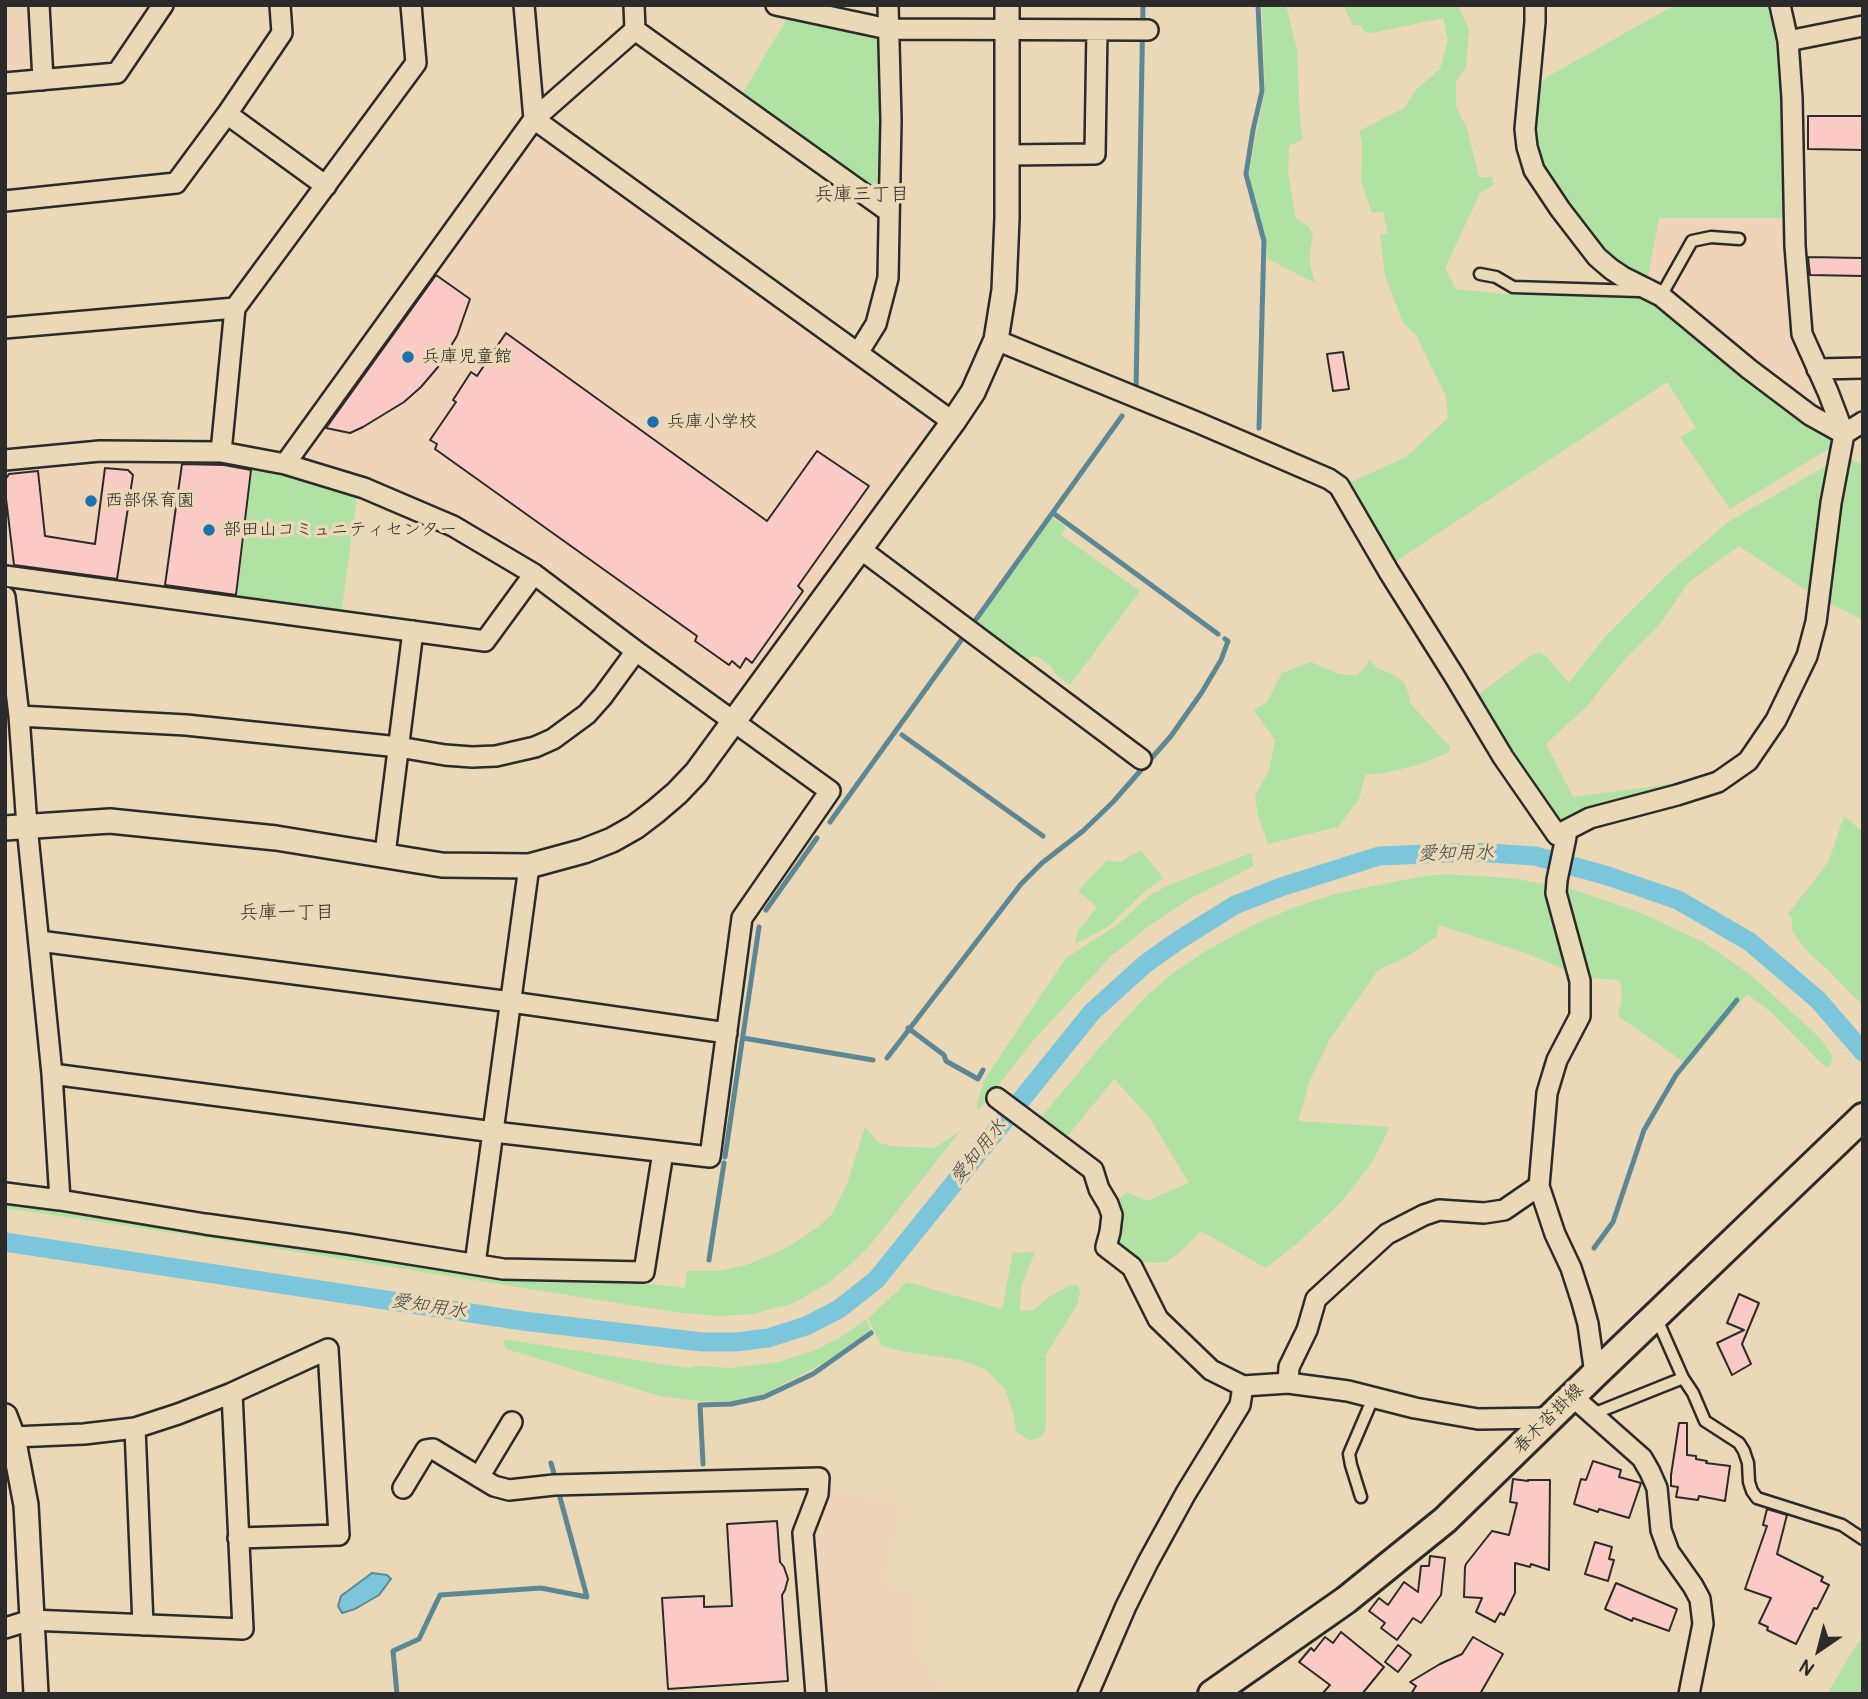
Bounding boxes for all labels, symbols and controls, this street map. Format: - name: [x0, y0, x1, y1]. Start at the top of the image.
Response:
- district label: 兵庫三丁目: [815, 184, 909, 206]
- place label: 兵庫児童館: [422, 346, 512, 368]
- marker: 兵庫児童館: [400, 349, 416, 365]
- place label: 兵庫小学校: [667, 411, 757, 433]
- marker: 兵庫小学校: [645, 414, 661, 430]
- place label: 西部保育園: [105, 490, 195, 512]
- marker: 西部保育園: [83, 493, 99, 509]
- place label: 部田山コミュニティセンター: [223, 519, 457, 541]
- marker: 部田山コミュニティセンター: [201, 522, 217, 538]
- water label: 愛知用水: [1418, 842, 1494, 866]
- district label: 兵庫一丁目: [240, 902, 334, 924]
- water label: 愛知用水: [946, 1115, 1012, 1189]
- water label: 愛知用水: [390, 1290, 468, 1324]
- street label: 春木沓掛線: [1510, 1380, 1588, 1458]
- north arrow: [1784, 1615, 1854, 1685]
- text: N: [1795, 1654, 1819, 1681]

